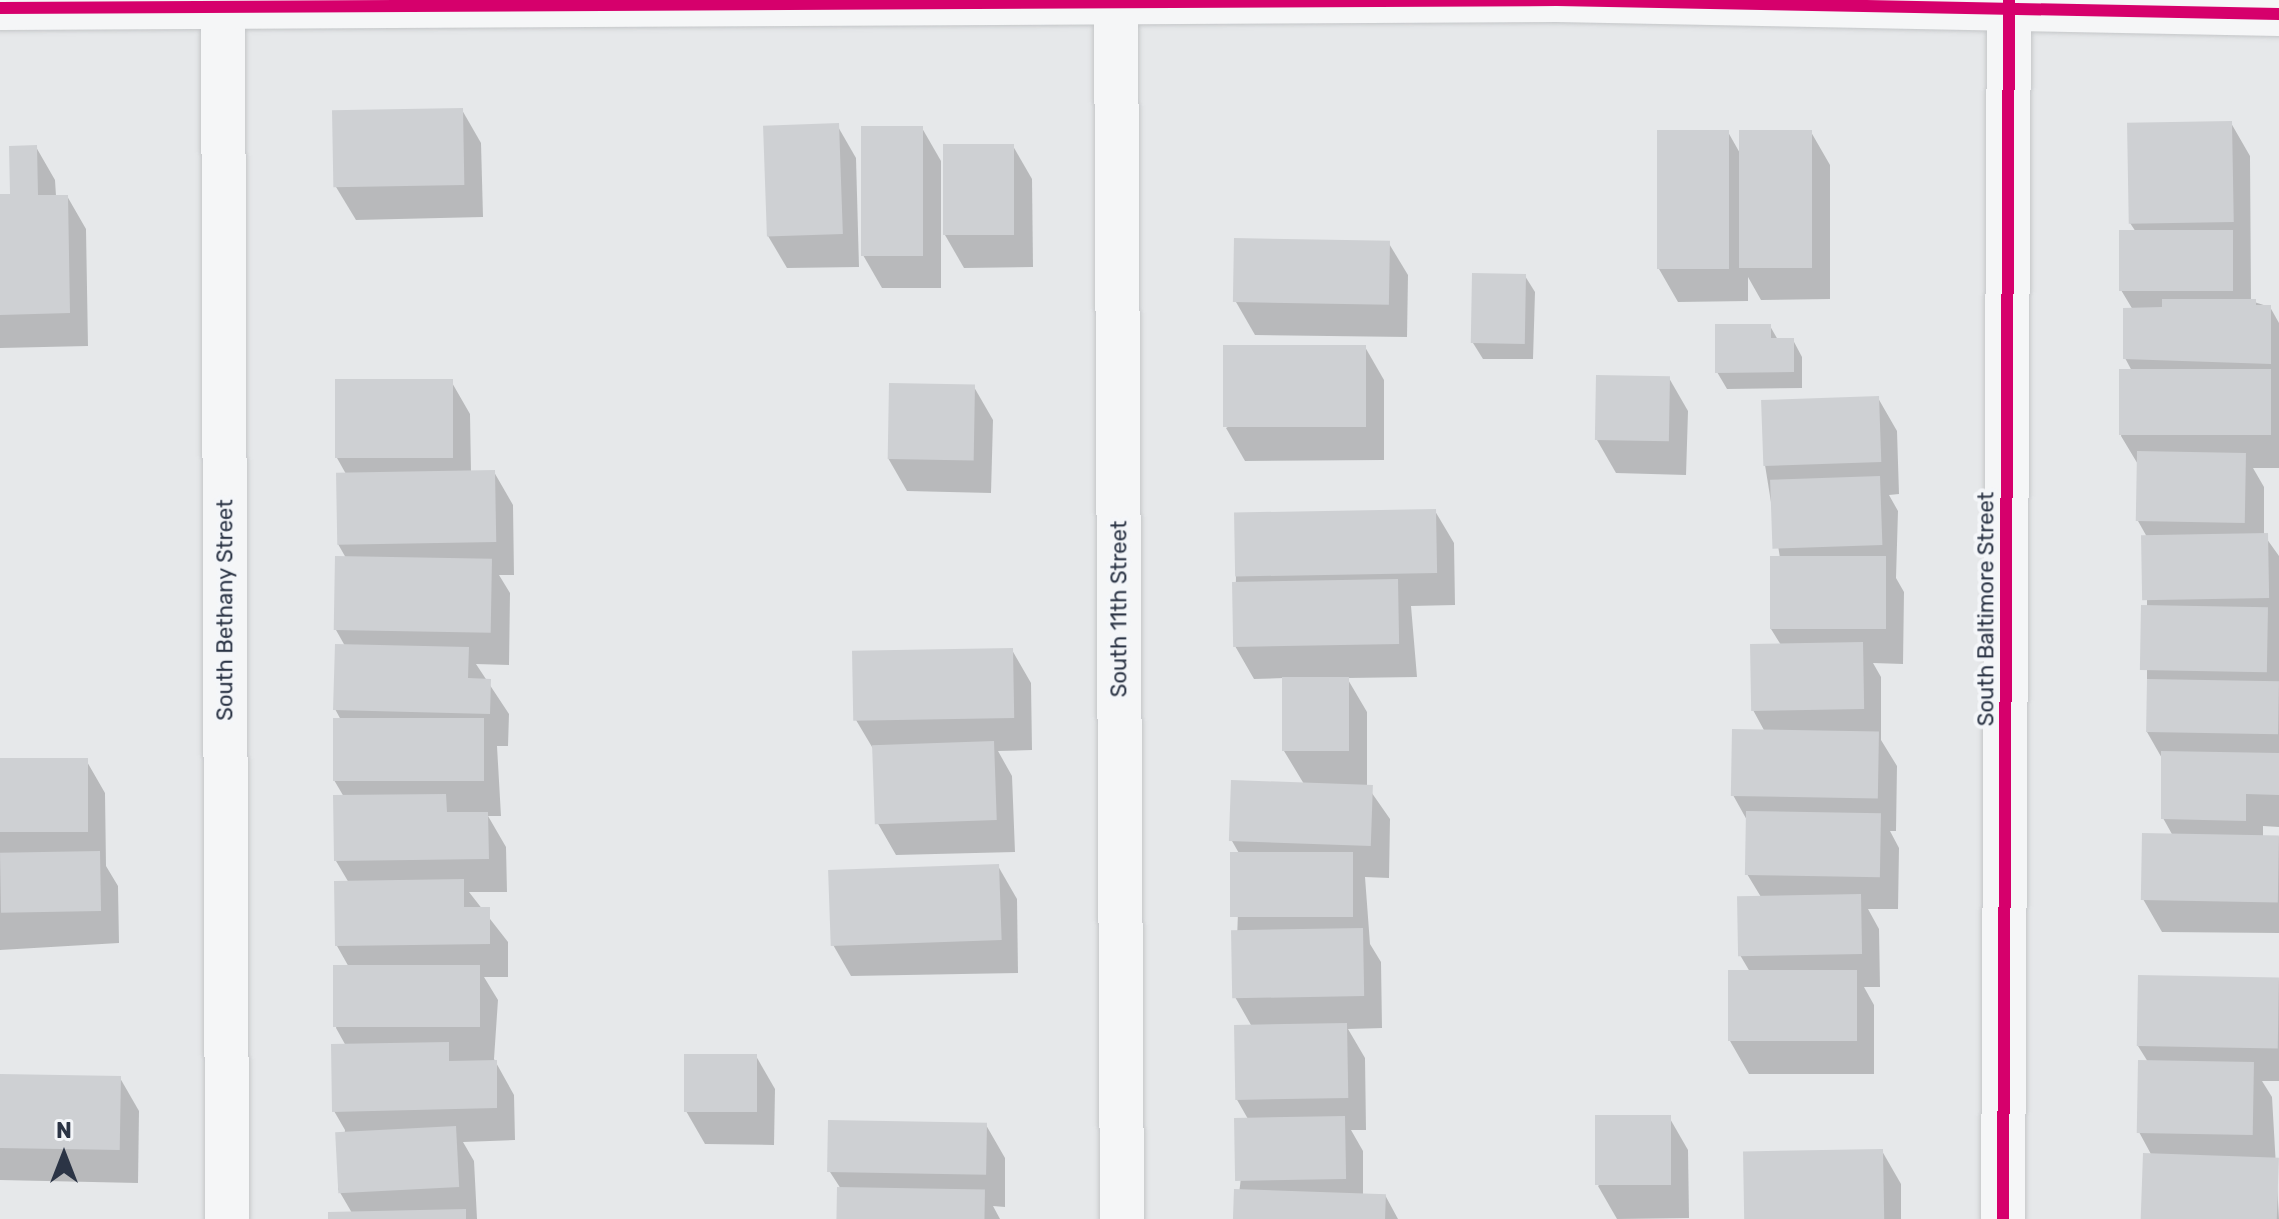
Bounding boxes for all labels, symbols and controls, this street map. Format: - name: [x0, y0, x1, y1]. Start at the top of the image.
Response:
- street label: South Baltimore Street: [1973, 492, 1999, 726]
- street label: South Bethany Street: [212, 499, 238, 721]
- street label: South 11th Street: [1106, 521, 1132, 697]
- north arrow: [24, 1115, 104, 1195]
- text: N: [56, 1117, 72, 1144]

